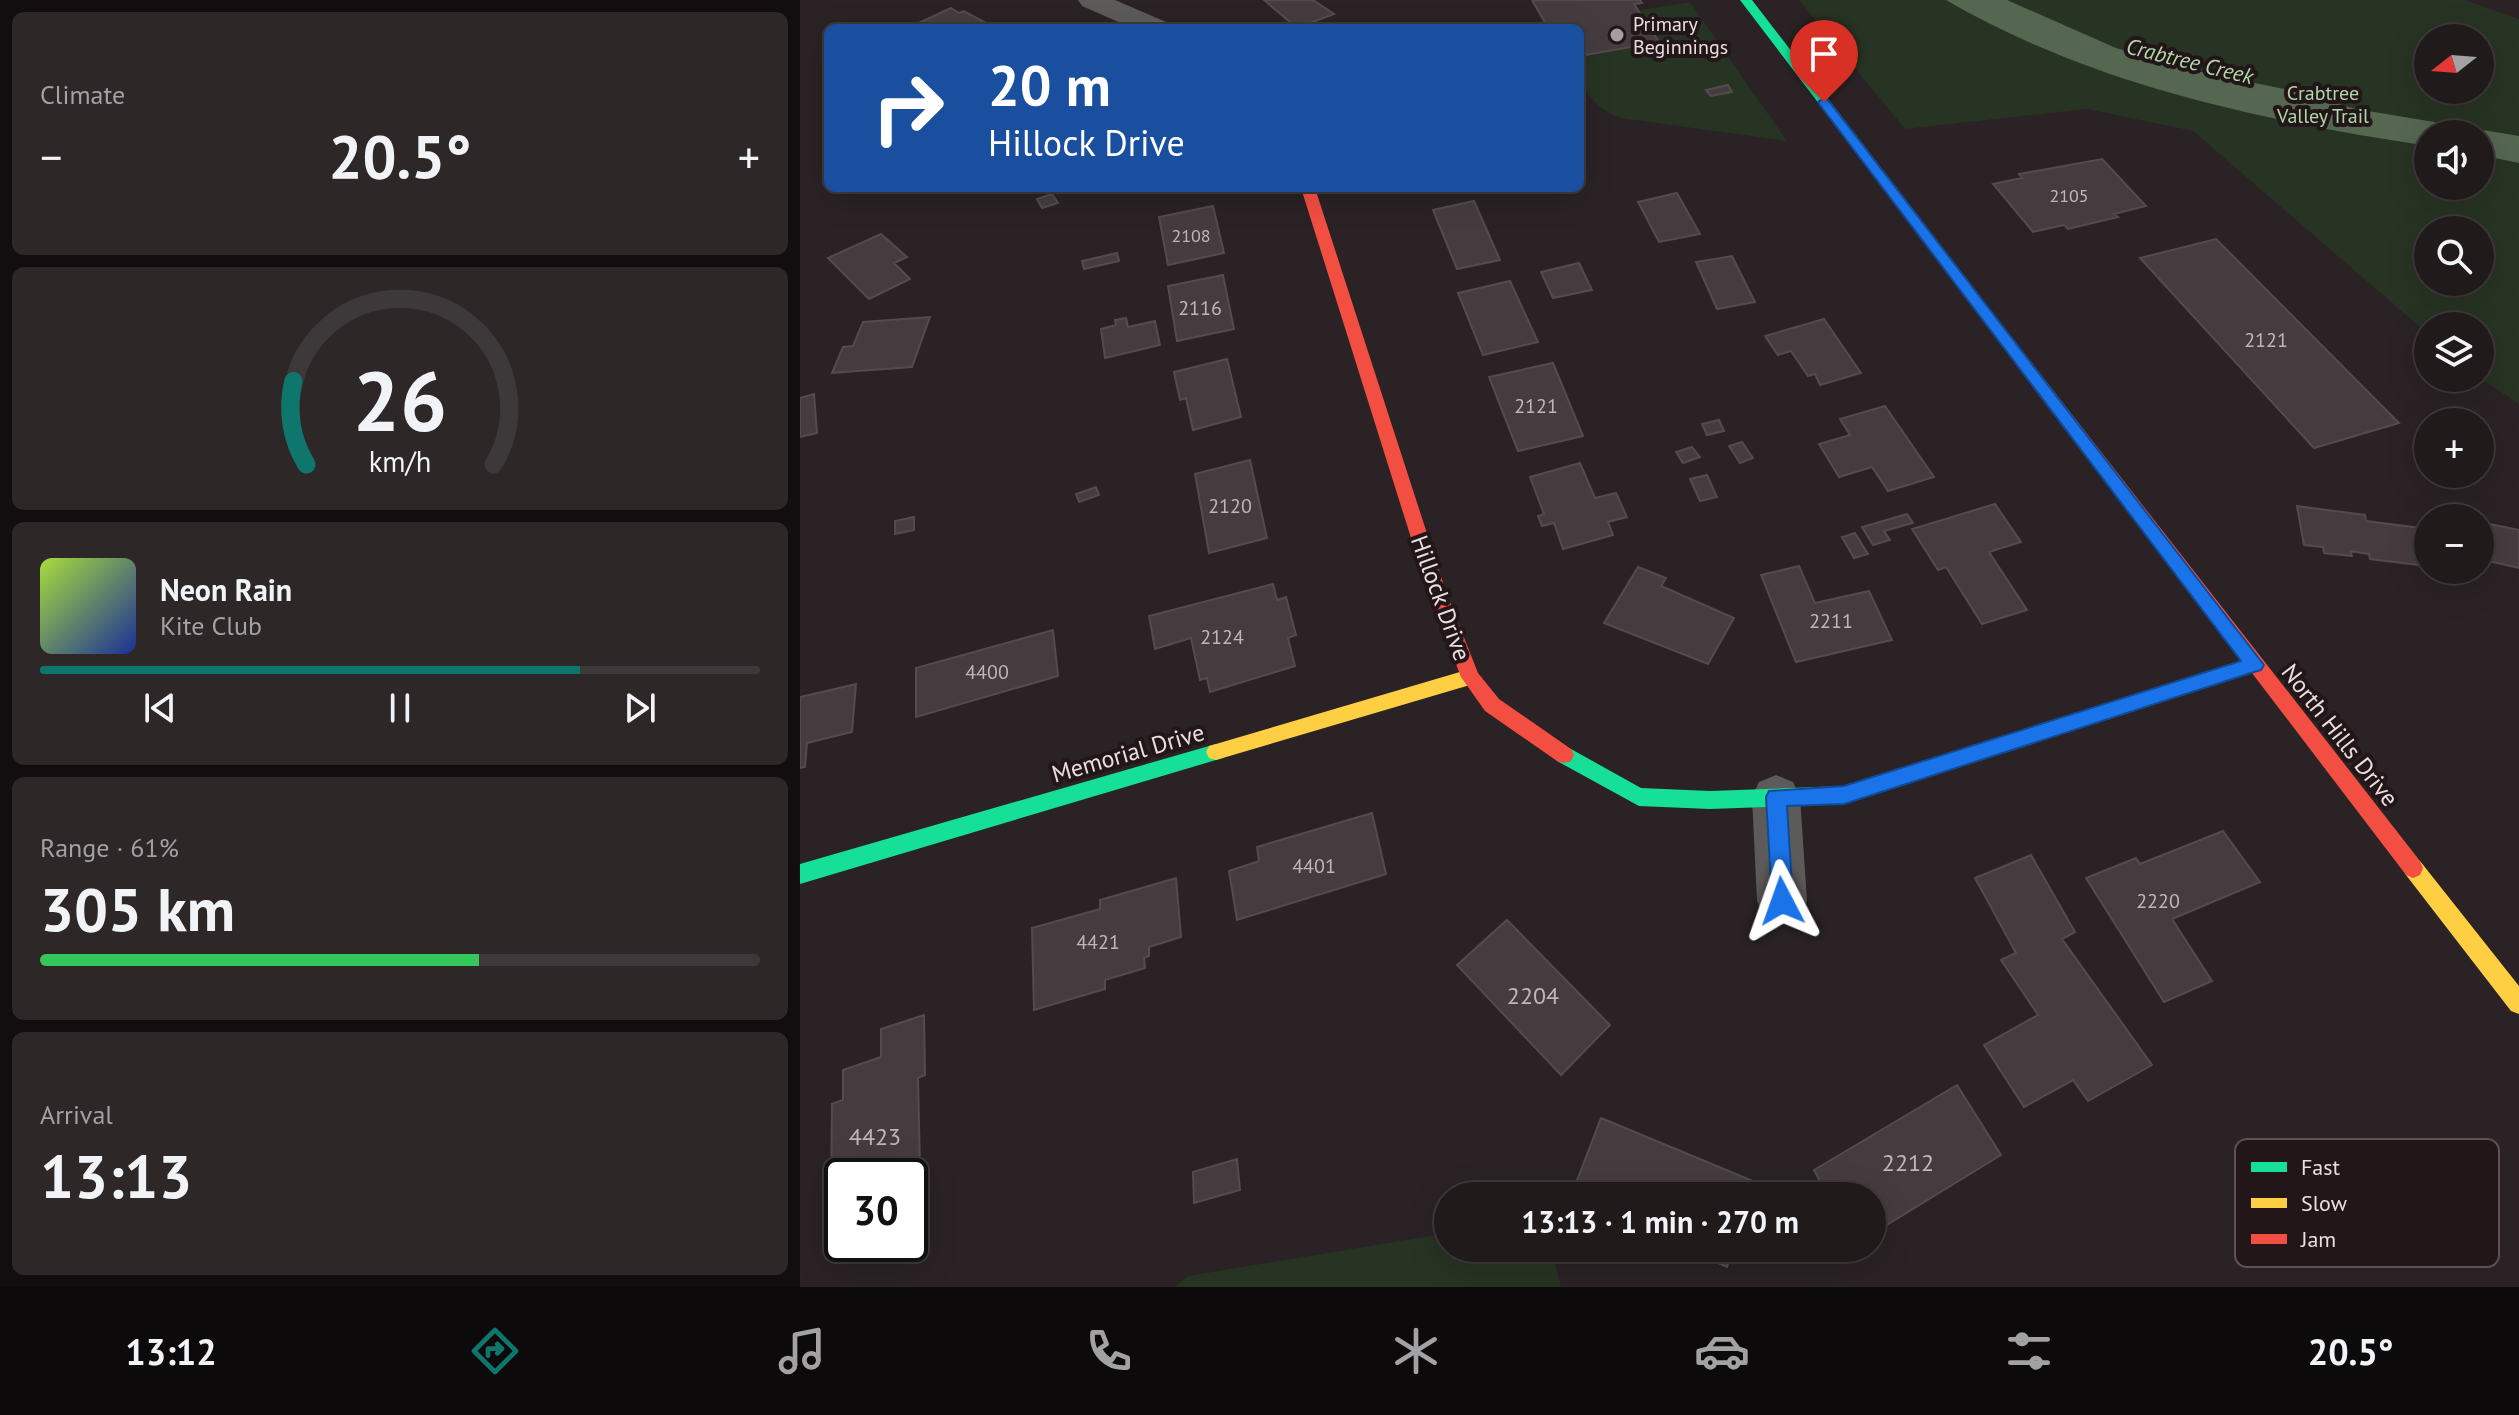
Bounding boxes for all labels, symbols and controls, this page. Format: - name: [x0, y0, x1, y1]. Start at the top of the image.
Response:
- place label: Primary Beginnings: [1633, 11, 1728, 60]
- pin: [1790, 20, 1858, 102]
- north arrow: [2414, 24, 2494, 104]
- map controls: [2414, 24, 2494, 584]
- marker: Primary Beginnings: [1608, 26, 1626, 44]
- icon: arrive: [1802, 32, 1846, 76]
- water label: Crabtree Creek: [2124, 32, 2257, 91]
- text: 20 m: [988, 49, 1111, 121]
- icon: right: [856, 56, 960, 160]
- text: Climate: [40, 78, 125, 111]
- park label: Crabtree Valley Trail: [2276, 80, 2369, 129]
- text: 20.5°: [328, 117, 472, 195]
- text: Hillock Drive: [988, 119, 1185, 166]
- button: sound: [2414, 120, 2494, 200]
- text: −: [40, 128, 62, 185]
- text: +: [738, 128, 760, 185]
- house number: 2105: [2049, 184, 2089, 207]
- button: search: [2414, 216, 2494, 296]
- house number: 2108: [1171, 224, 1211, 247]
- house number: 2116: [1178, 295, 1222, 321]
- button: layers: [2414, 312, 2494, 392]
- house number: 2121: [2244, 327, 2288, 353]
- text: 26: [353, 345, 447, 453]
- house number: 2121: [1514, 393, 1558, 419]
- button: +: [2414, 408, 2494, 488]
- text: km/h: [369, 443, 431, 480]
- house number: 2120: [1208, 493, 1252, 519]
- button: −: [2414, 504, 2494, 584]
- street label: Hillock Drive: [1404, 531, 1478, 665]
- text: Neon Rain: [160, 570, 292, 609]
- house number: 2211: [1809, 608, 1853, 634]
- text: Kite Club: [160, 609, 262, 642]
- house number: 2124: [1200, 624, 1244, 650]
- street label: North Hills Drive: [2275, 658, 2405, 812]
- house number: 4400: [965, 659, 1009, 685]
- icon: previous: [138, 686, 182, 730]
- icon: pause: [378, 686, 422, 730]
- icon: next: [618, 686, 662, 730]
- street label: Memorial Drive: [1048, 716, 1208, 790]
- text: Range · 61%: [40, 831, 179, 864]
- house number: 4401: [1292, 853, 1336, 879]
- position arrow: [1740, 859, 1824, 943]
- text: 305 km: [40, 870, 235, 948]
- house number: 2220: [2136, 888, 2180, 914]
- house number: 4421: [1076, 929, 1120, 955]
- house number: 2204: [1507, 980, 1559, 1011]
- text: Arrival: [40, 1098, 113, 1131]
- house number: 4423: [849, 1121, 901, 1152]
- text: 13:13: [40, 1137, 192, 1215]
- legend: [2235, 1139, 2499, 1267]
- house number: 2212: [1882, 1147, 1934, 1178]
- text: Fast: [2301, 1153, 2341, 1181]
- speed limit sign: 30: [824, 1158, 928, 1262]
- text: Slow: [2301, 1189, 2347, 1217]
- text: 13:13 · 1 min · 270 m: [1521, 1202, 1799, 1241]
- text: Jam: [2300, 1225, 2336, 1253]
- icon: directions: [467, 1323, 523, 1379]
- icon: music: [774, 1323, 830, 1379]
- icon: phone: [1081, 1323, 1137, 1379]
- icon: climate: [1388, 1323, 1444, 1379]
- icon: car: [1694, 1323, 1750, 1379]
- icon: filters: [2001, 1323, 2057, 1379]
- text: 13:12: [125, 1328, 217, 1375]
- text: 20.5°: [2308, 1328, 2394, 1375]

